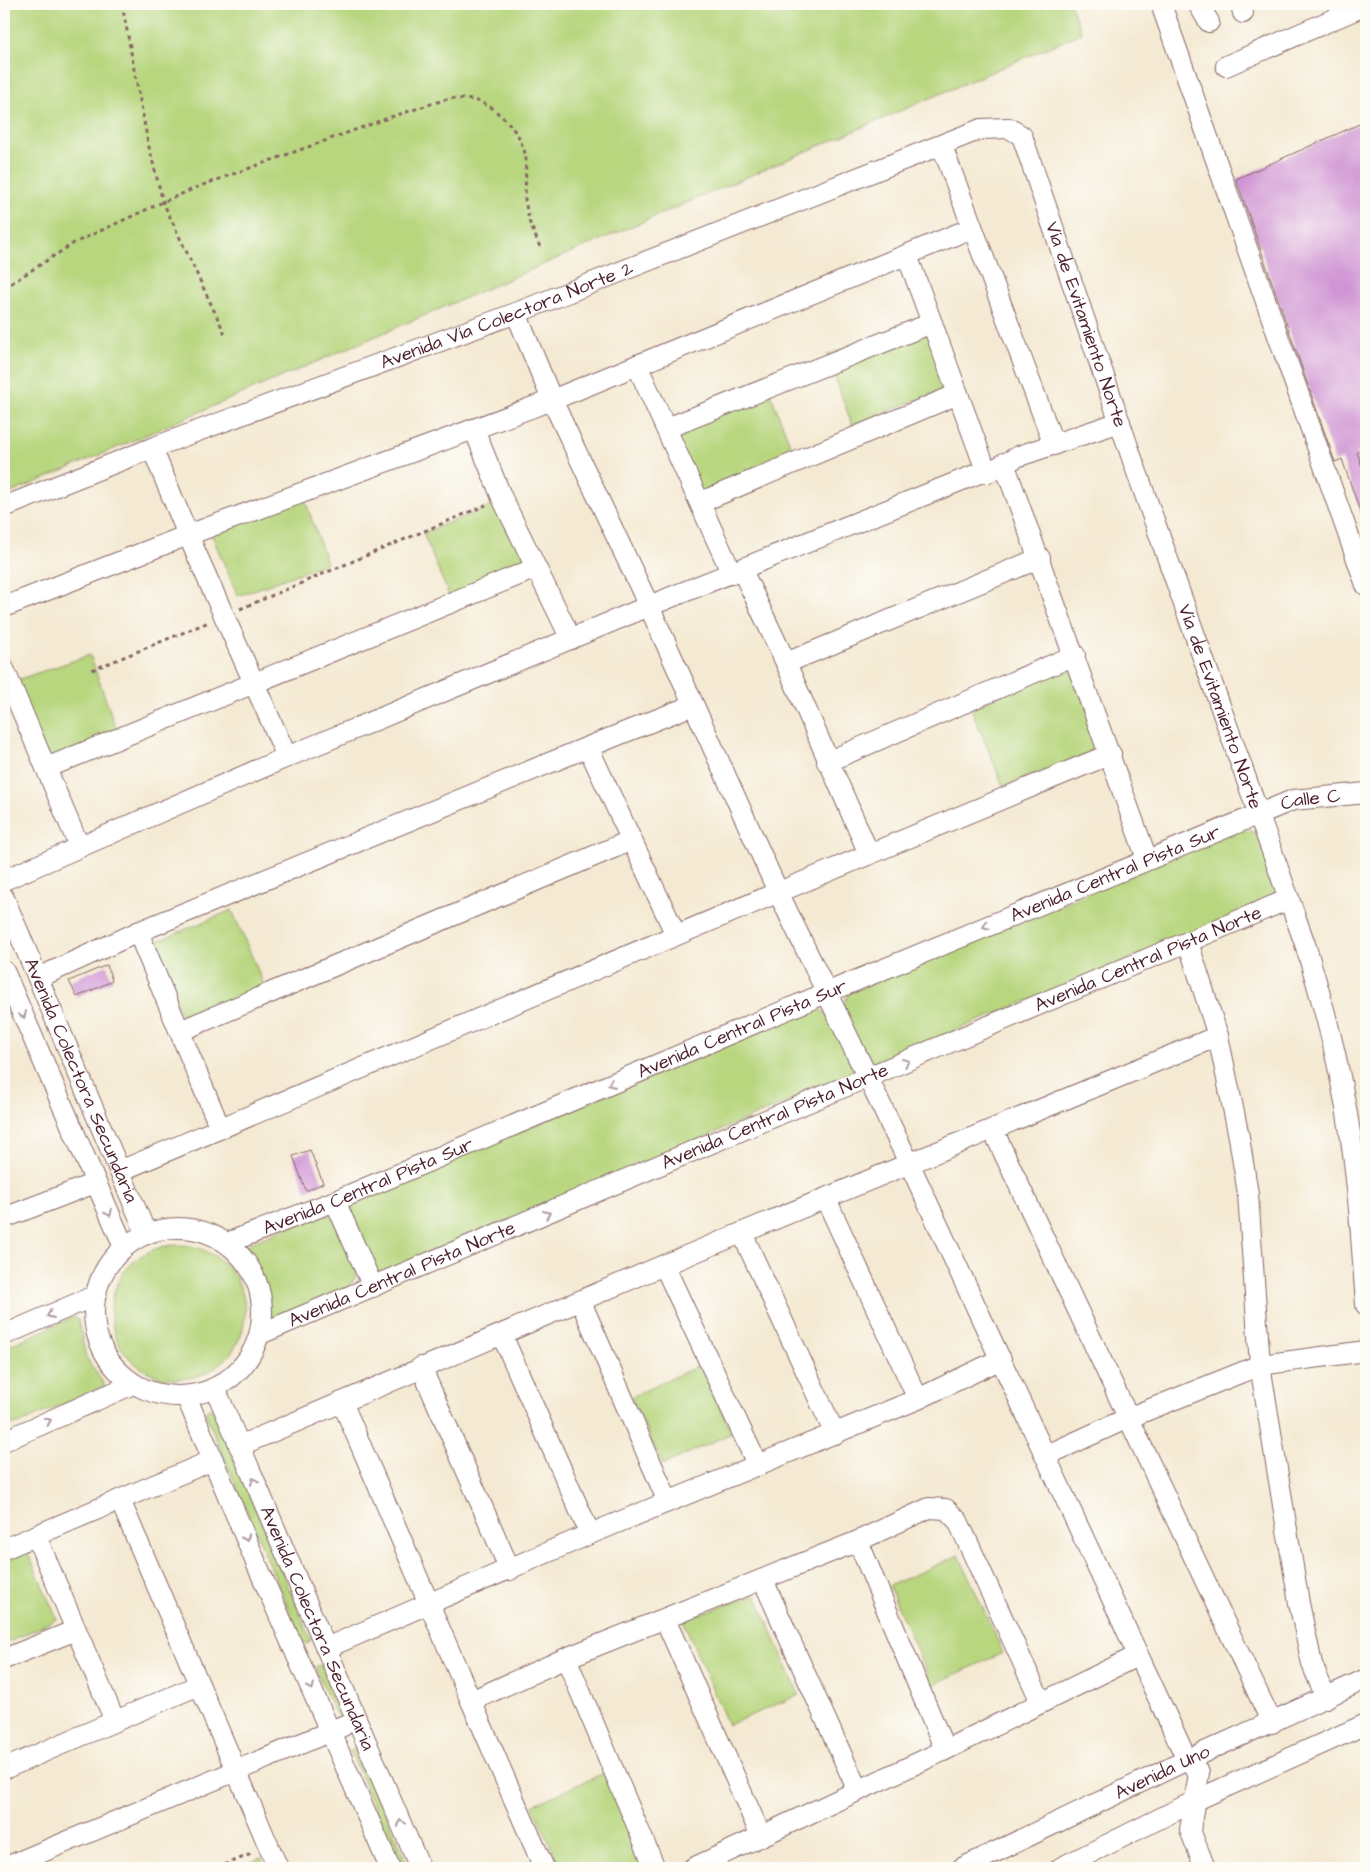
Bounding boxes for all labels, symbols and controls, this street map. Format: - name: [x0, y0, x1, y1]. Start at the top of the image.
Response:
- street label: Vía de Evitamiento Norte: [1039, 218, 1134, 431]
- street label: Avenida Vía Colectora Norte 2: [376, 254, 637, 376]
- street label: Vía de Evitamiento Norte: [1172, 600, 1269, 813]
- street label: Calle C: [1276, 782, 1342, 817]
- street label: Avenida Central Pista Sur: [1006, 818, 1225, 929]
- street label: Avenida Central Pista Norte: [1030, 899, 1266, 1019]
- one-way arrow: [982, 920, 991, 931]
- street label: Avenida Colectora Secundaria: [17, 954, 145, 1207]
- street label: Avenida Central Pista Sur: [633, 972, 852, 1085]
- one-way arrow: [16, 1010, 27, 1019]
- street label: Avenida Central Pista Norte: [657, 1056, 893, 1176]
- one-way arrow: [901, 1057, 910, 1068]
- one-way arrow: [607, 1079, 615, 1089]
- street label: Avenida Central Pista Sur: [259, 1130, 478, 1241]
- one-way arrow: [102, 1208, 113, 1217]
- one-way arrow: [542, 1209, 551, 1220]
- street label: Avenida Central Pista Norte: [284, 1214, 519, 1334]
- one-way arrow: [46, 1309, 55, 1320]
- one-way arrow: [43, 1417, 52, 1428]
- one-way arrow: [250, 1477, 261, 1486]
- street label: Avenida Colectora Secundaria: [253, 1502, 382, 1755]
- one-way arrow: [240, 1533, 250, 1542]
- one-way arrow: [305, 1682, 316, 1691]
- street label: Avenida Uno: [1110, 1738, 1214, 1806]
- one-way arrow: [397, 1819, 408, 1828]

